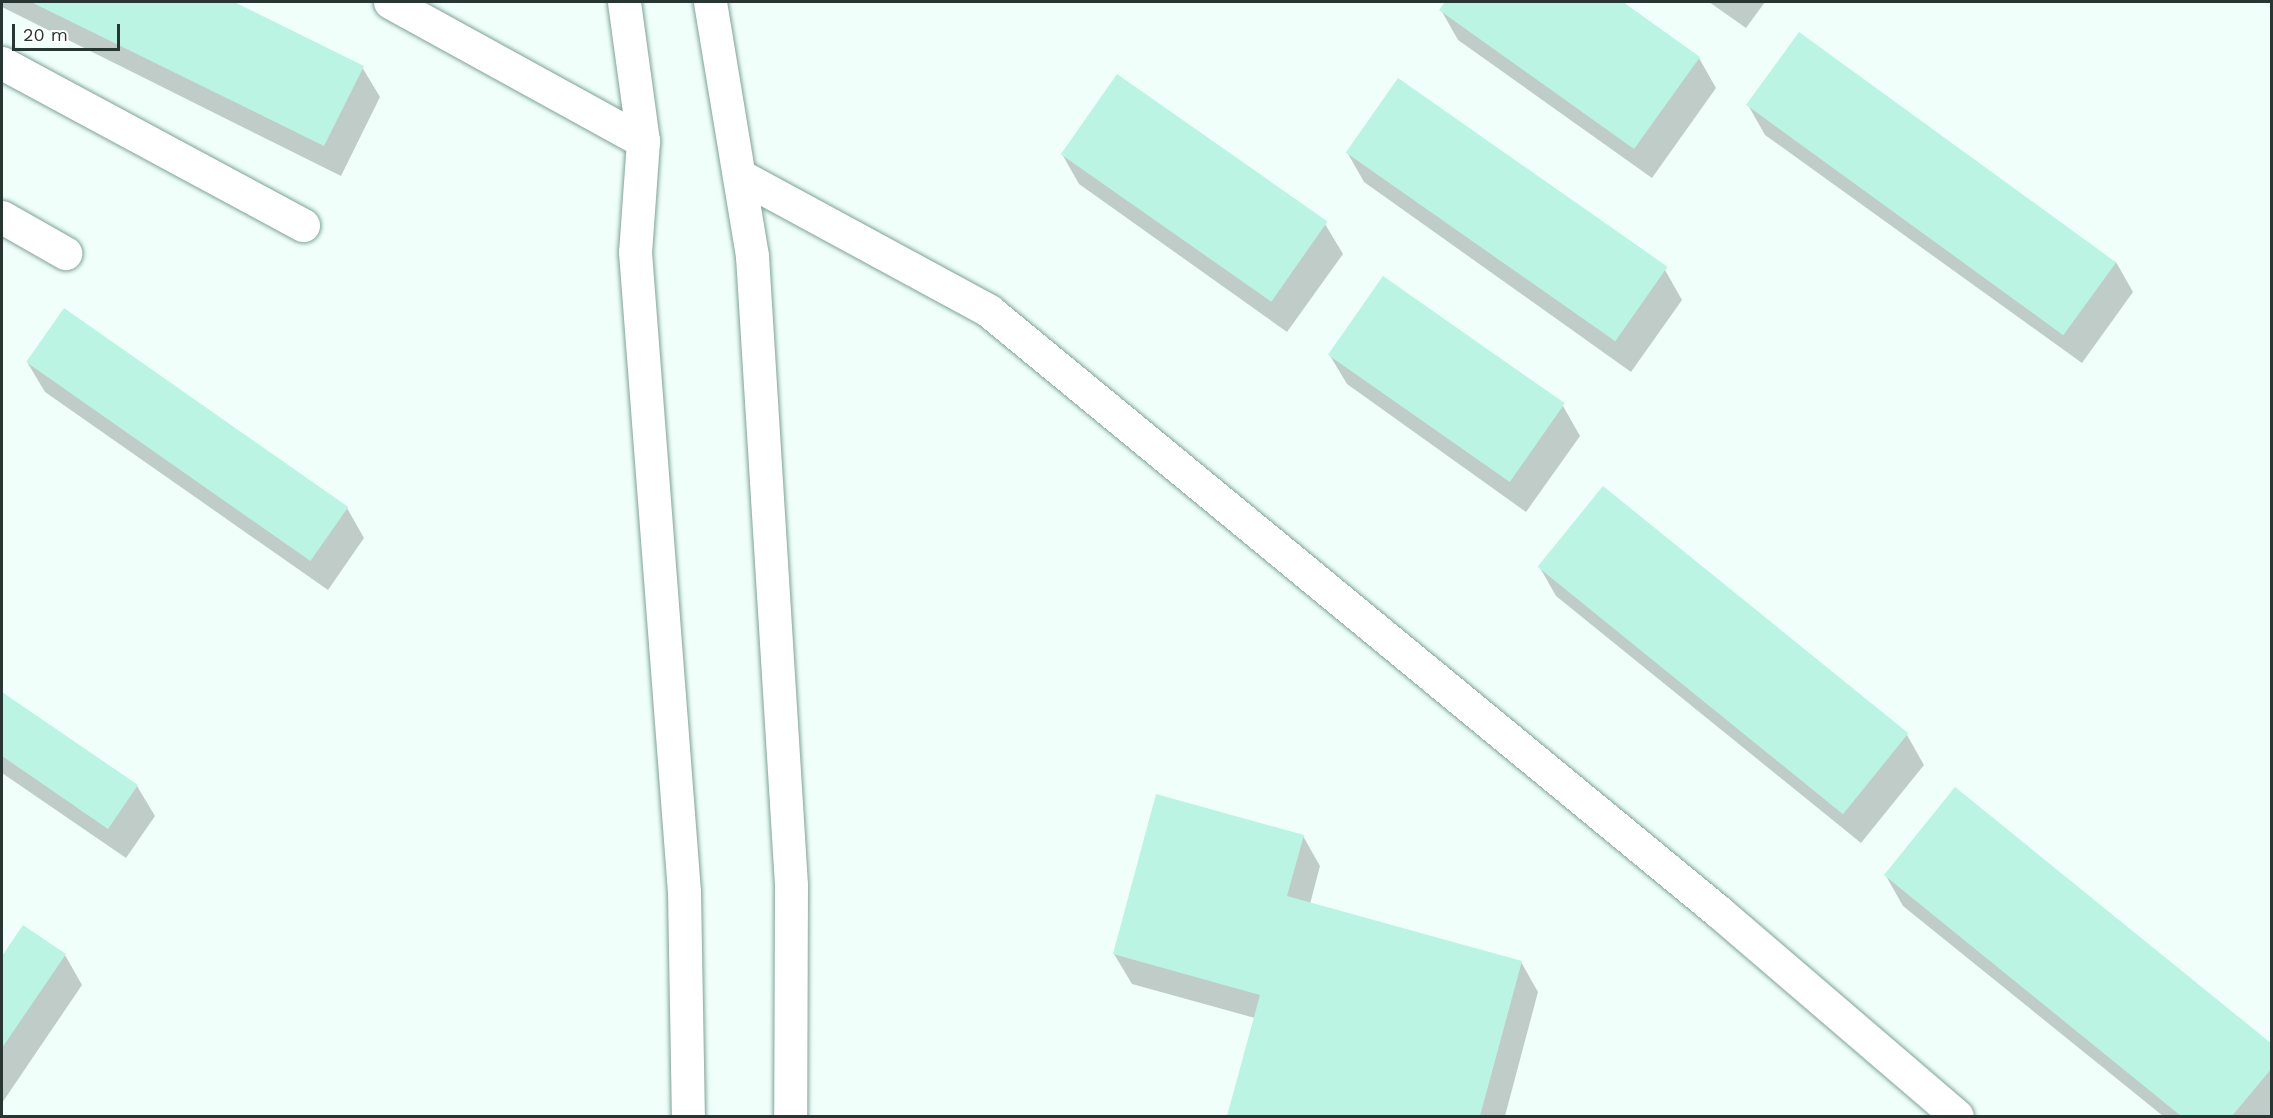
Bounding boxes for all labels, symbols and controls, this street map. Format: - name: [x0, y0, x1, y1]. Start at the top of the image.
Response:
- scale bar: [15, 12, 123, 50]
- text: 20 m: [23, 24, 68, 45]

